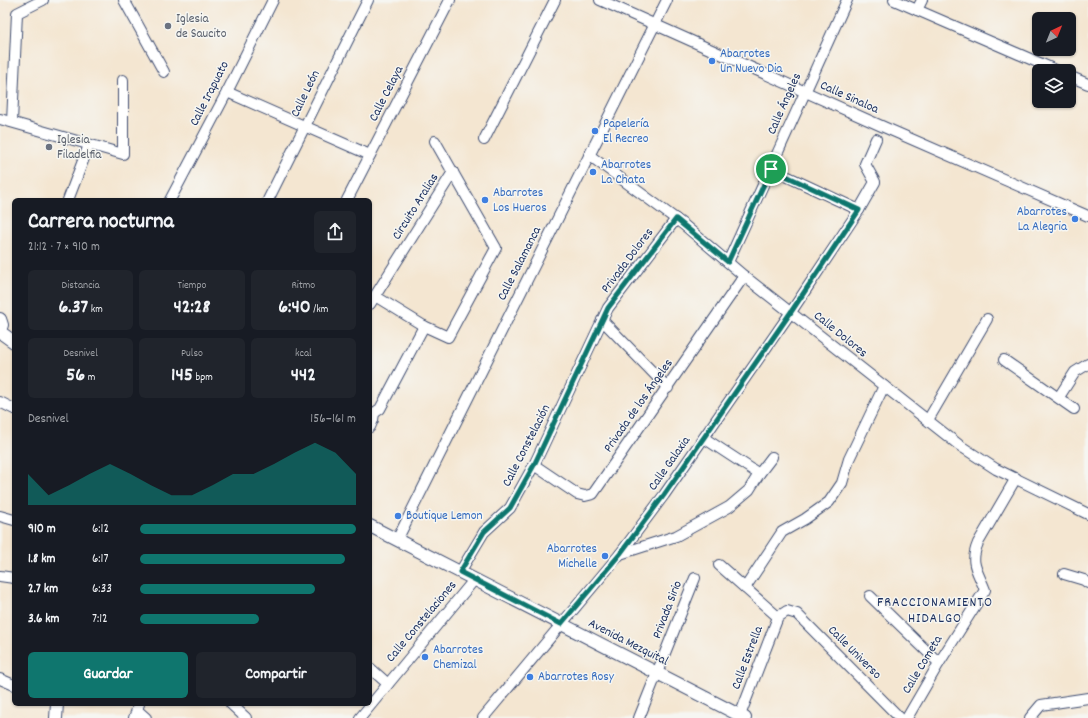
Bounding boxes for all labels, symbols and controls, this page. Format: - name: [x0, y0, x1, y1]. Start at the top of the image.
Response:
- place label: Iglesia de Saucito: [176, 10, 227, 44]
- north arrow: [1032, 12, 1076, 56]
- map controls: [1032, 12, 1076, 108]
- marker: Iglesia de Saucito: [163, 21, 173, 31]
- place label: Abarrotes Un Nuevo Dia: [720, 45, 783, 79]
- marker: Abarrotes Un Nuevo Dia: [707, 56, 717, 66]
- street label: Calle Irapuato: [186, 58, 235, 130]
- street label: Calle Celaya: [365, 62, 410, 125]
- button: layers: [1032, 64, 1076, 108]
- street label: Calle León: [286, 67, 326, 121]
- street label: Calle Ángeles: [763, 70, 807, 138]
- street label: Calle Sinaloa: [817, 77, 882, 120]
- place label: Papelería El Recreo: [603, 115, 650, 149]
- marker: Papelería El Recreo: [590, 126, 600, 136]
- place label: Iglesia Filadelfia: [57, 131, 102, 165]
- marker: Iglesia Filadelfia: [44, 142, 54, 152]
- pin: [754, 152, 788, 186]
- place label: Abarrotes La Chata: [601, 156, 651, 190]
- icon: arrive: [760, 158, 782, 180]
- marker: Abarrotes La Chata: [588, 167, 598, 177]
- street label: Circuito Aralias: [388, 170, 444, 244]
- place label: Abarrotes Los Hueros: [493, 184, 547, 218]
- marker: Abarrotes Los Hueros: [480, 195, 490, 205]
- place label: Abarrotes La Alegria: [1017, 203, 1068, 237]
- text: Carrera nocturna: [28, 207, 174, 238]
- button: share: [314, 211, 356, 253]
- marker: Abarrotes La Alegria: [1070, 214, 1080, 224]
- street label: Calle Salamanca: [493, 223, 547, 304]
- street label: Privada Dolores: [597, 224, 659, 298]
- text: 21:12 · 7 × 910 m: [28, 238, 100, 257]
- text: Distancia: [62, 278, 100, 294]
- text: Tiempo: [178, 278, 206, 294]
- text: Ritmo: [291, 278, 315, 294]
- text: 6.37: [59, 294, 88, 322]
- text: 42:28: [173, 294, 211, 322]
- text: 6:40: [278, 294, 311, 322]
- text: km: [88, 302, 103, 318]
- text: /km: [311, 302, 328, 318]
- street label: Calle Dolores: [809, 307, 871, 363]
- text: Desnivel: [64, 346, 98, 362]
- text: Pulso: [181, 346, 203, 362]
- text: kcal: [295, 346, 312, 362]
- street label: Privada de los Ángeles: [600, 355, 678, 457]
- text: 56: [66, 362, 85, 390]
- text: 145: [171, 362, 193, 390]
- text: 442: [291, 362, 316, 390]
- text: m: [85, 370, 95, 386]
- text: bpm: [193, 370, 213, 386]
- street label: Calle Constelación: [498, 402, 556, 490]
- text: Desnivel: [28, 410, 69, 429]
- text: 156–161 m: [310, 410, 356, 429]
- street label: Calle Galaxia: [644, 432, 696, 495]
- place label: Boutique Lemon: [406, 507, 483, 526]
- marker: Boutique Lemon: [393, 511, 403, 521]
- text: 910 m: [28, 520, 56, 539]
- text: 6:12: [92, 520, 109, 539]
- place label: Abarrotes Michelle: [547, 540, 597, 574]
- text: 1.8 km: [28, 550, 55, 569]
- text: 6:17: [92, 550, 108, 569]
- marker: Abarrotes Michelle: [600, 551, 610, 561]
- street label: Calle Constelaciones: [382, 577, 462, 667]
- street label: Privada Sirio: [648, 578, 688, 642]
- text: 2.7 km: [28, 580, 58, 599]
- text: 6:33: [92, 580, 112, 599]
- district label: FRACCIONAMIENTO HIDALGO: [877, 593, 993, 629]
- text: 3.6 km: [28, 610, 60, 629]
- text: 7:12: [92, 610, 108, 629]
- street label: Avenida Mezquital: [585, 615, 671, 671]
- street label: Calle Universo: [823, 622, 885, 684]
- street label: Calle Estrella: [727, 623, 769, 692]
- street label: Calle Cometa: [898, 631, 948, 698]
- place label: Abarrotes Chemizal: [433, 641, 483, 675]
- button: Guardar: [28, 652, 188, 698]
- button: Compartir: [196, 652, 356, 698]
- marker: Abarrotes Chemizal: [420, 652, 430, 662]
- place label: Abarrotes Rosy: [538, 668, 615, 687]
- marker: Abarrotes Rosy: [525, 672, 535, 682]

